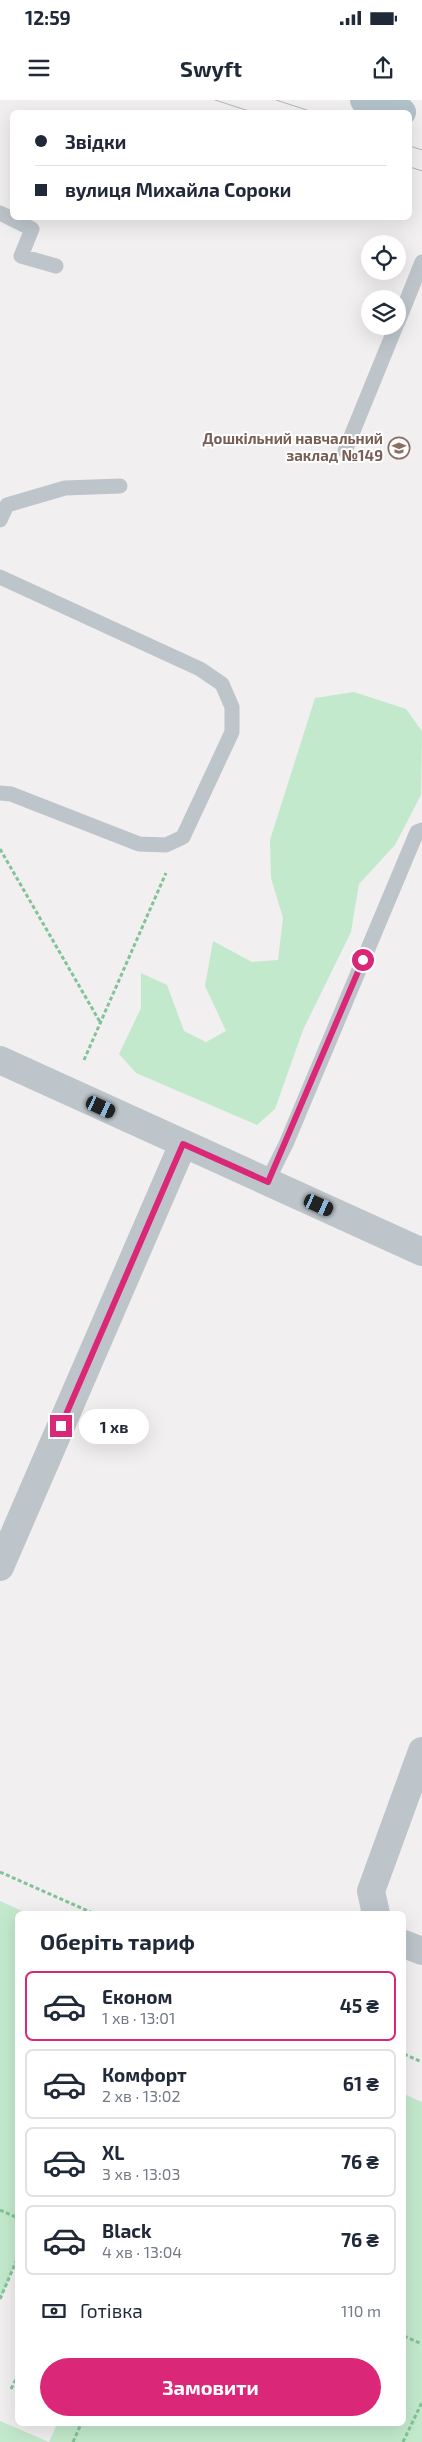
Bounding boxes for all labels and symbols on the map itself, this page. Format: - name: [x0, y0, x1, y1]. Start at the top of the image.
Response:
- place label: Дошкільний навчальний заклад №149: [202, 429, 383, 464]
- school or university icon: Дошкільний навчальний заклад №149: [387, 436, 411, 460]
- route start: [352, 949, 374, 971]
- car: [84, 1094, 117, 1120]
- car: [302, 1192, 335, 1218]
- callout: 1 хв: [78, 1408, 148, 1444]
- route end: [50, 1415, 72, 1437]

